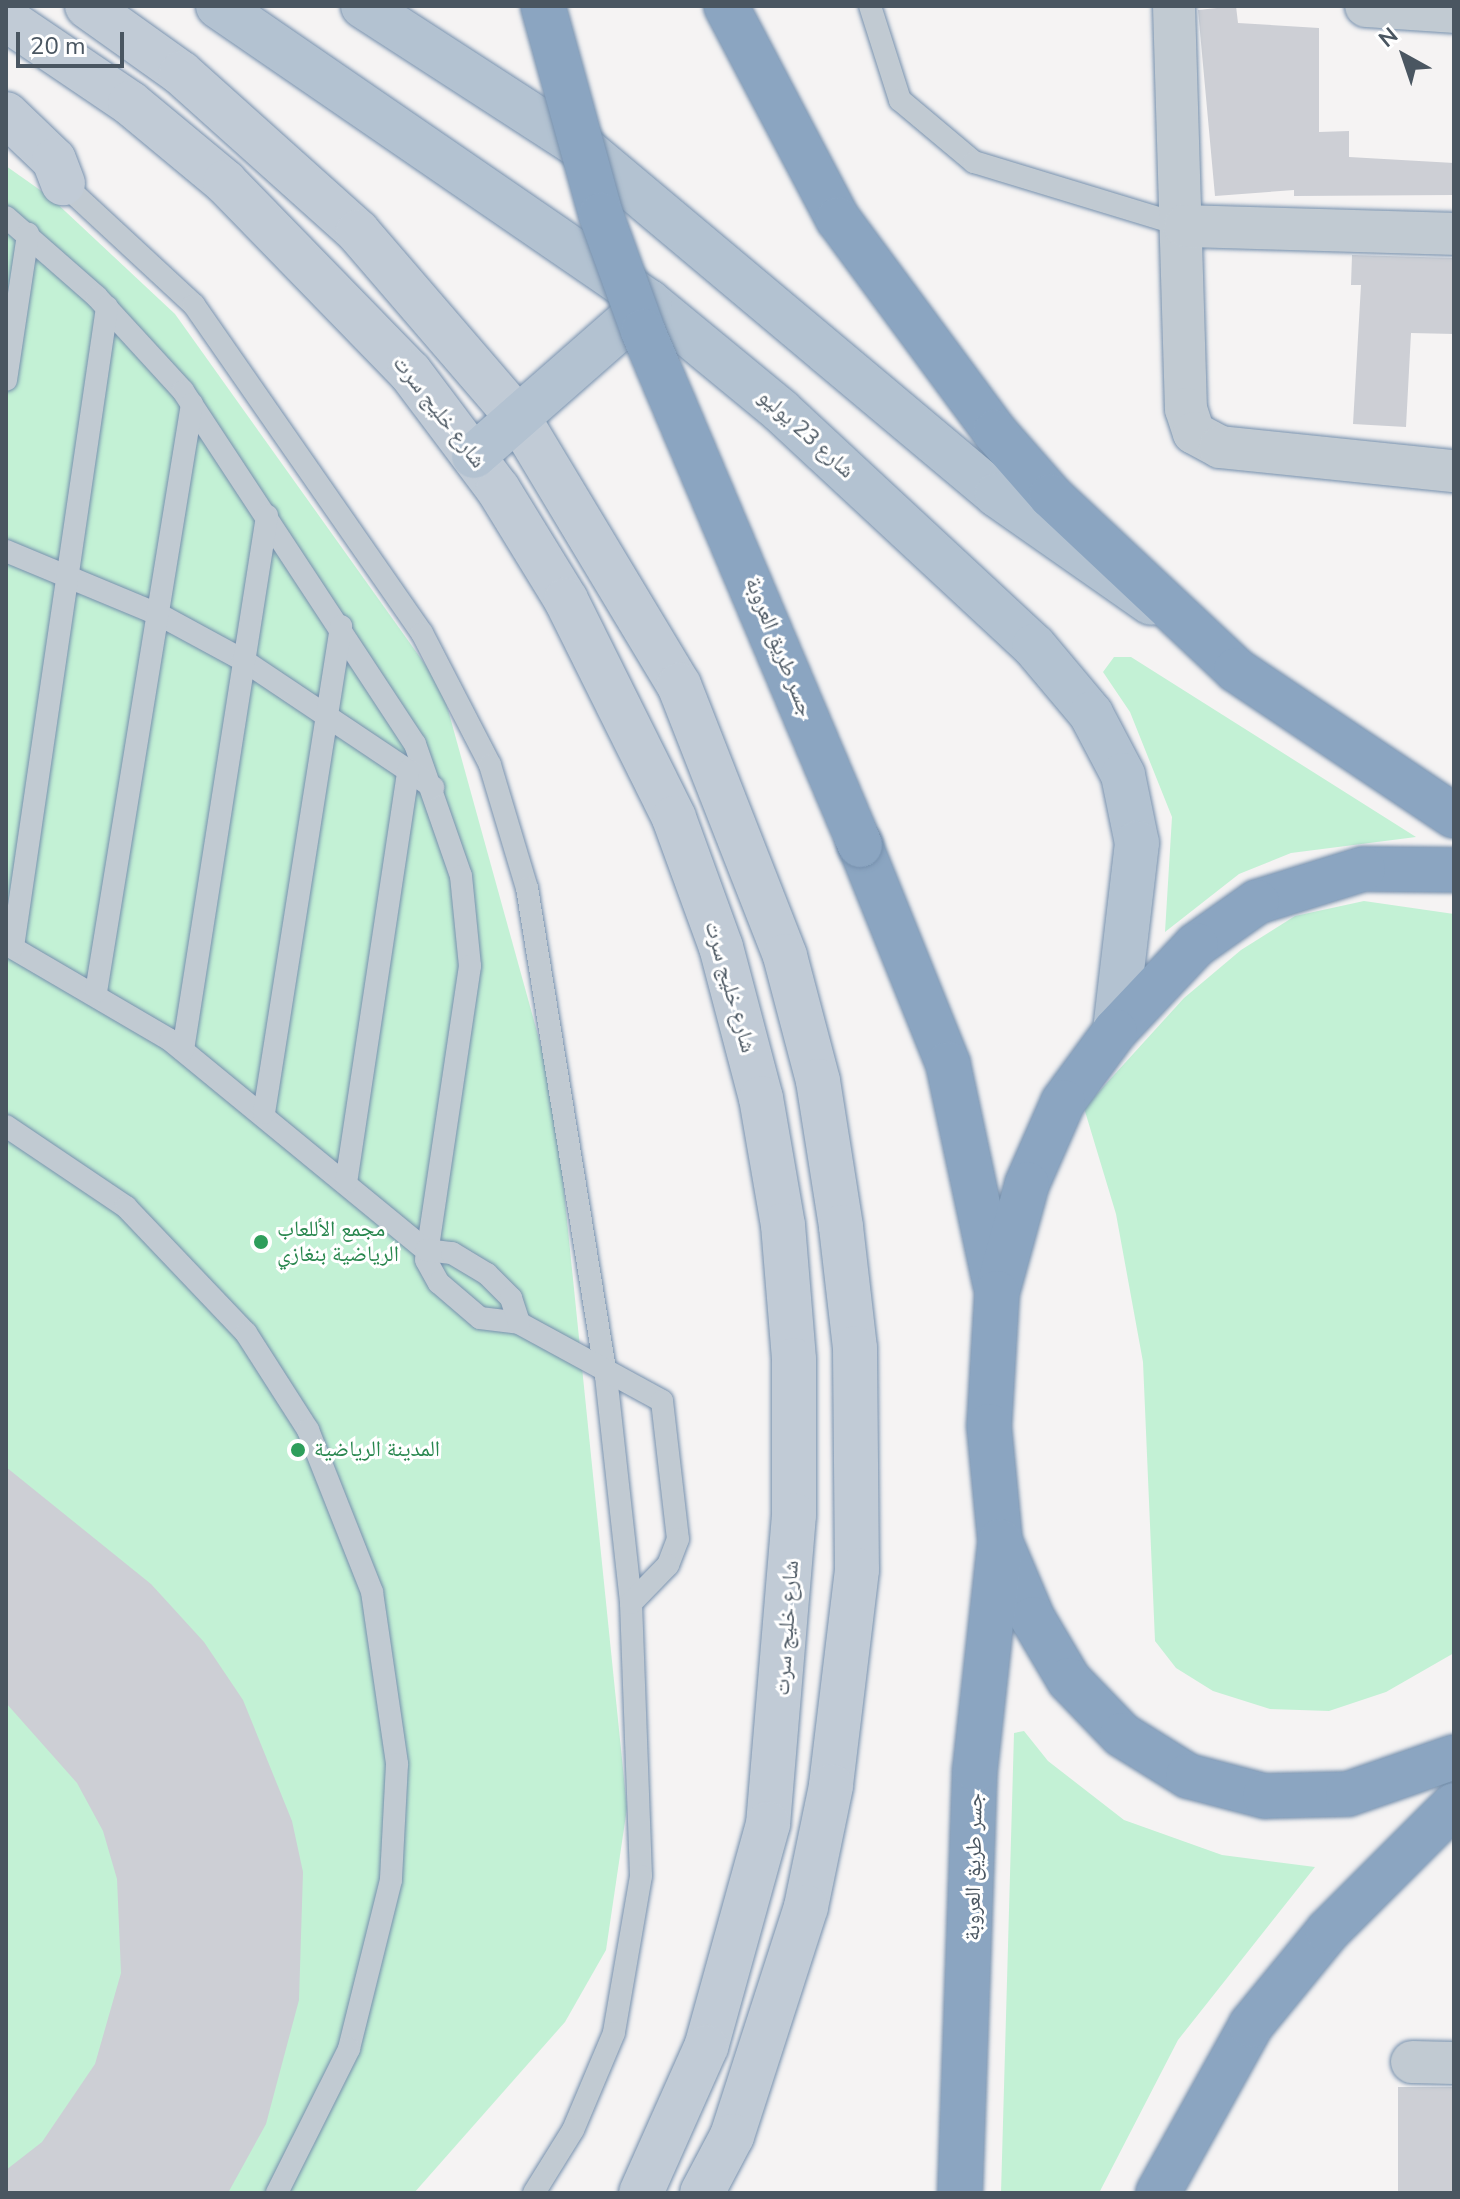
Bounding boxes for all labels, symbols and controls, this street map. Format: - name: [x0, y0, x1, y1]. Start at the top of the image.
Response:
- scale bar: [20, 16, 128, 66]
- north arrow: [1364, 16, 1444, 96]
- text: N: [1373, 21, 1405, 54]
- text: 20 m: [30, 30, 86, 62]
- street label: شارع خليج سرت: [387, 351, 491, 473]
- street label: شارع 23 يوليو: [752, 384, 860, 484]
- street label: جسر طريق العروبة: [739, 573, 819, 721]
- street label: شارع خليج سرت: [699, 918, 761, 1056]
- place label: مجمع الأللعاب الرياضية بنغازي: [277, 1216, 399, 1268]
- marker: مجمع الأللعاب الرياضية بنغازي: [252, 1233, 270, 1251]
- place label: المدينة الرياضية: [314, 1437, 440, 1463]
- marker: المدينة الرياضية: [289, 1441, 307, 1459]
- street label: شارع خليج سرت: [769, 1560, 805, 1696]
- street label: جسر طريق العروبة: [960, 1793, 988, 1941]

